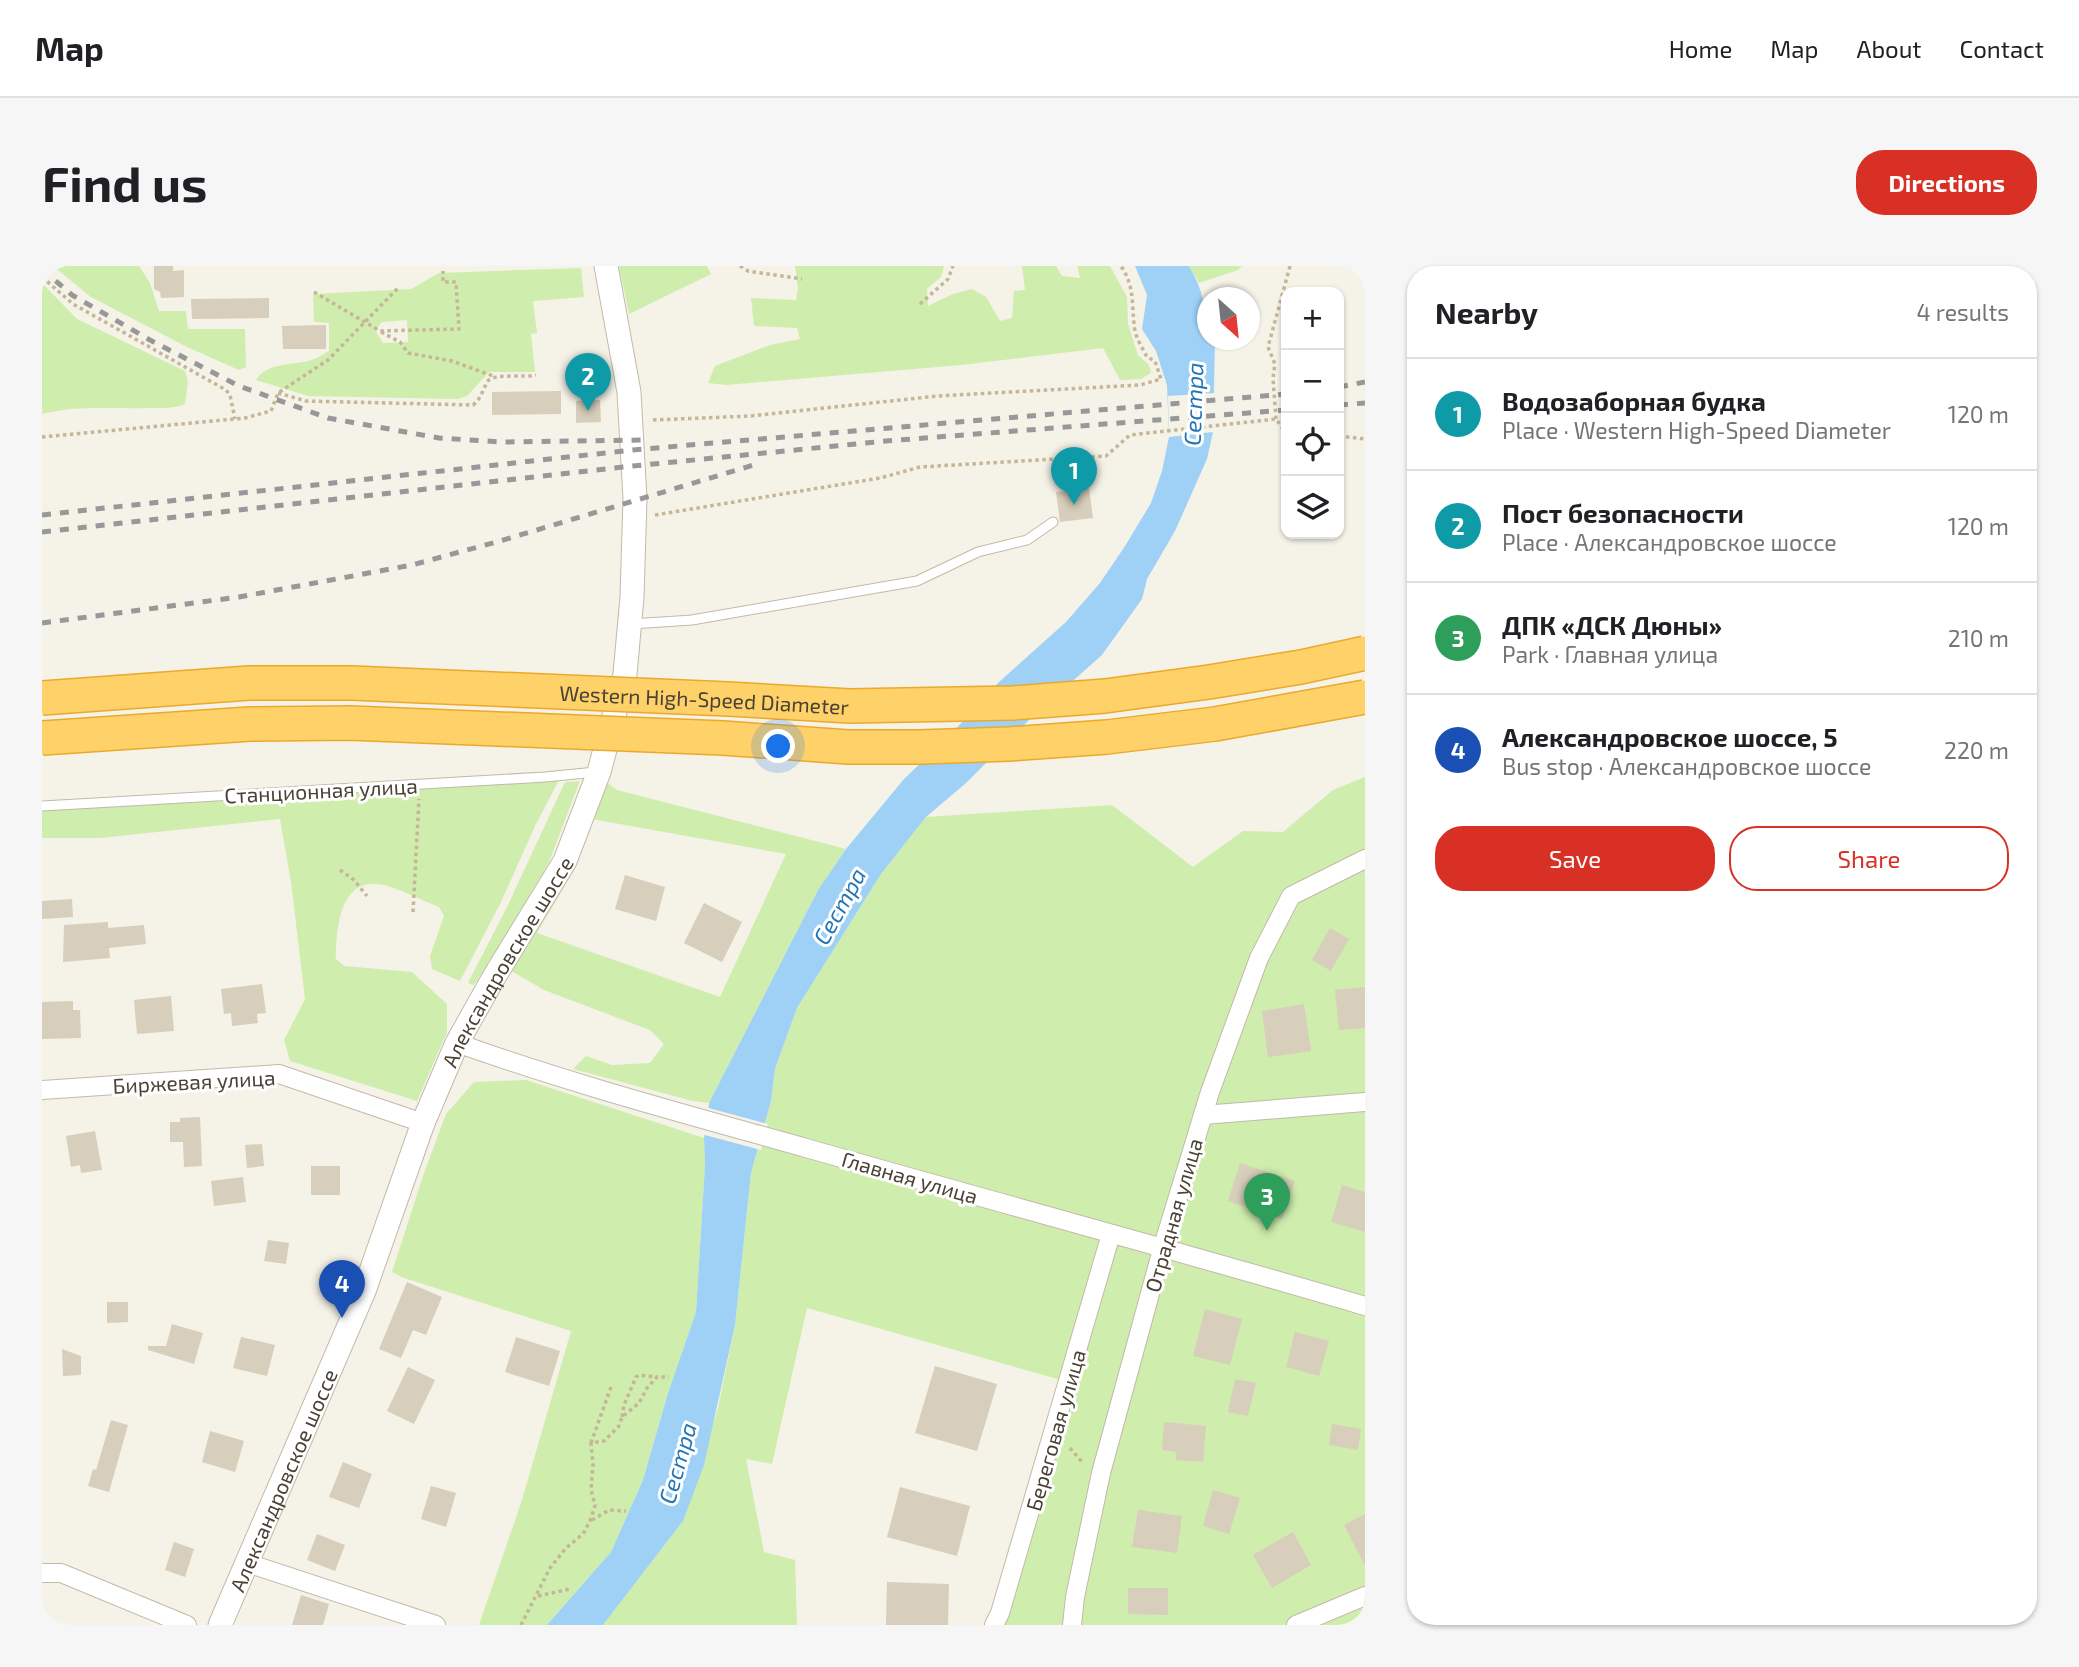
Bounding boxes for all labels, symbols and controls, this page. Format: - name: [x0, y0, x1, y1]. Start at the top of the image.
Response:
- text: Map: [35, 28, 104, 68]
- text: Home: [1669, 34, 1732, 63]
- text: Map: [1770, 34, 1818, 63]
- text: About: [1856, 34, 1922, 63]
- text: Contact: [1960, 34, 2044, 63]
- button: Directions: [1856, 150, 2037, 215]
- text: Find us: [42, 153, 207, 212]
- north arrow: [1197, 287, 1260, 350]
- map controls: [1281, 287, 1344, 539]
- button: +: [1281, 287, 1344, 350]
- text: Nearby: [1435, 294, 1538, 330]
- text: 4 results: [1917, 298, 2009, 326]
- button: −: [1281, 350, 1344, 413]
- pin: 2: [565, 353, 611, 411]
- water label: Сестра: [1178, 362, 1208, 446]
- text: Водозаборная будка: [1502, 385, 1766, 416]
- text: 1: [1453, 400, 1463, 428]
- text: 120 m: [1948, 400, 2009, 428]
- button: locate: [1281, 413, 1344, 476]
- text: Place · Western High-Speed Diameter: [1502, 416, 1891, 444]
- pin: 1: [1051, 447, 1097, 505]
- button: layers: [1281, 476, 1344, 539]
- text: Пост безопасности: [1502, 497, 1744, 528]
- text: 2: [1451, 512, 1465, 540]
- text: 120 m: [1948, 512, 2009, 540]
- text: Place · Александровское шоссе: [1502, 528, 1837, 556]
- text: ДПК «ДСК Дюны»: [1502, 609, 1722, 640]
- text: 3: [1451, 624, 1465, 652]
- text: 210 m: [1948, 624, 2009, 652]
- text: Park · Главная улица: [1502, 640, 1718, 668]
- street label: Western High-Speed Diameter: [559, 679, 850, 718]
- text: Александровское шоссе, 5: [1502, 721, 1838, 752]
- your location: [761, 729, 795, 763]
- text: 4: [1451, 736, 1465, 764]
- text: 220 m: [1944, 736, 2009, 764]
- text: Bus stop · Александровское шоссе: [1502, 752, 1871, 780]
- street label: Станционная улица: [224, 772, 418, 809]
- button: Save: [1435, 826, 1715, 891]
- button: Share: [1729, 826, 2009, 891]
- street label: Александровское шоссе: [436, 851, 578, 1071]
- water label: Сестра: [807, 863, 871, 949]
- street label: Биржевая улица: [112, 1064, 276, 1099]
- street label: Отрадная улица: [1139, 1135, 1208, 1295]
- street label: Главная улица: [839, 1146, 981, 1209]
- pin: 3: [1244, 1173, 1290, 1231]
- pin: 4: [319, 1260, 365, 1318]
- street label: Береговая улица: [1020, 1346, 1091, 1514]
- street label: Александровское шоссе: [224, 1365, 342, 1595]
- water label: Сестра: [652, 1419, 702, 1507]

